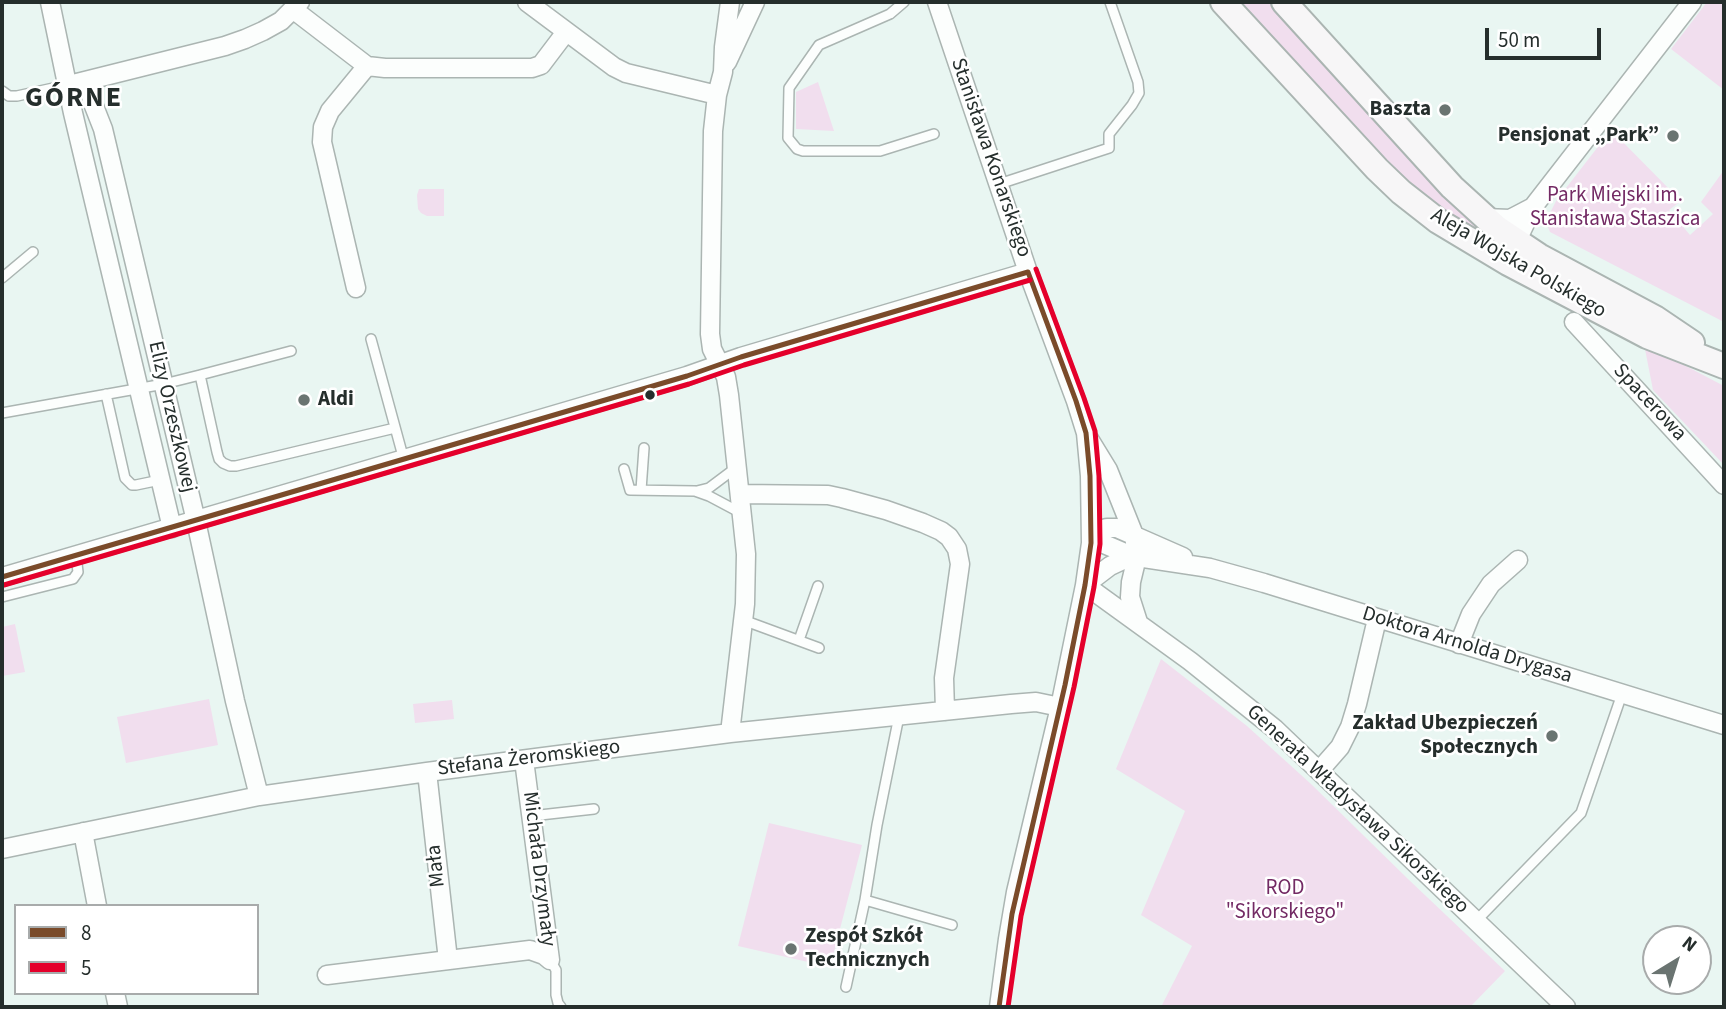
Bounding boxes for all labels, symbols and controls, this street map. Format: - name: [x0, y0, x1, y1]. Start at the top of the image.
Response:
- scale bar: [1488, 14, 1604, 58]
- text: 50 m: [1498, 25, 1540, 55]
- street label: Stanisława Konarskiego: [944, 55, 1036, 261]
- district label: GÓRNE: [26, 83, 122, 117]
- place label: Baszta: [1370, 97, 1431, 123]
- marker: Baszta: [1437, 102, 1453, 118]
- place label: Pensjonat „Park”: [1498, 123, 1659, 149]
- marker: Pensjonat „Park”: [1665, 128, 1681, 144]
- park label: Park Miejski im. Stanisława Staszica: [1530, 183, 1700, 233]
- street label: Aleja Wojska Polskiego: [1426, 203, 1610, 325]
- street label: Elizy Orzeszkowej: [141, 339, 201, 495]
- street label: Spacerowa: [1607, 359, 1691, 447]
- place label: Aldi: [318, 387, 354, 413]
- unlabelled marker: [643, 388, 657, 402]
- marker: Aldi: [296, 392, 312, 408]
- street label: Doktora Arnolda Drygasa: [1359, 602, 1575, 690]
- street label: Generała Władysława Sikorskiego: [1241, 700, 1473, 920]
- place label: Zakład Ubezpieczeń Społecznych: [1352, 711, 1538, 761]
- marker: Zakład Ubezpieczeń Społecznych: [1544, 728, 1560, 744]
- street label: Stefana Żeromskiego: [436, 735, 622, 783]
- street label: Michała Drzymały: [516, 790, 560, 948]
- street label: Mała: [422, 843, 452, 889]
- park label: ROD "Sikorskiego": [1226, 876, 1344, 926]
- legend: [14, 904, 259, 995]
- text: 8: [81, 918, 91, 948]
- place label: Zespół Szkół Technicznych: [805, 924, 930, 974]
- north arrow: [1642, 925, 1712, 995]
- text: N: [1676, 930, 1702, 959]
- marker: Zespół Szkół Technicznych: [783, 941, 799, 957]
- text: 5: [81, 953, 91, 983]

